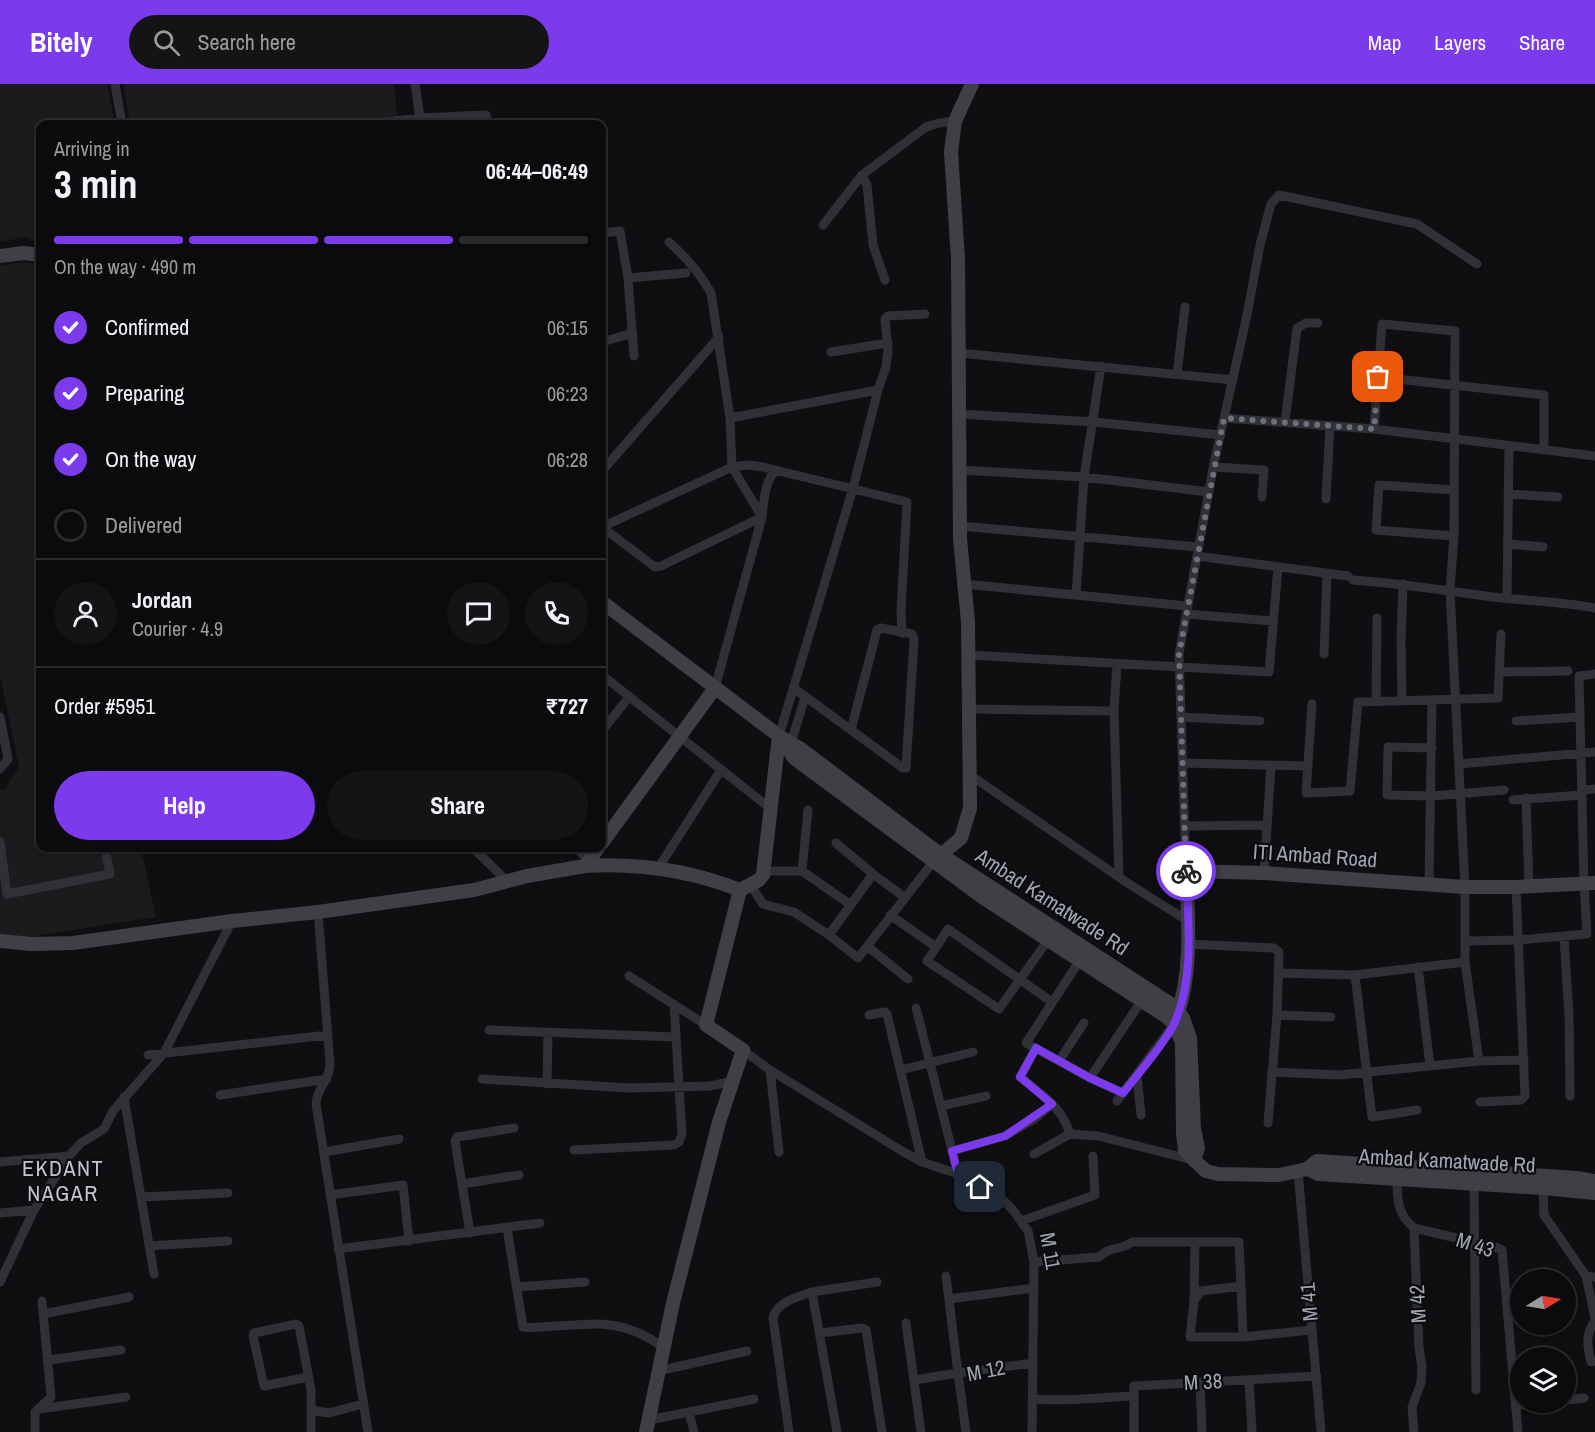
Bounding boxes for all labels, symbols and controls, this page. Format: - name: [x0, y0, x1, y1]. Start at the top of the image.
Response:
- search box: [129, 15, 549, 69]
- text: Bitely: [30, 23, 93, 61]
- icon: search: [150, 26, 183, 59]
- text: Search here: [198, 27, 296, 57]
- text: Map: [1368, 28, 1401, 57]
- text: Layers: [1434, 28, 1486, 57]
- text: Share: [1519, 28, 1565, 57]
- text: Arriving in: [54, 135, 130, 162]
- text: 06:44–06:49: [486, 156, 588, 186]
- text: 3 min: [54, 158, 138, 210]
- text: On the way · 490 m: [54, 253, 196, 280]
- icon: check: [54, 311, 87, 344]
- text: Confirmed: [105, 312, 189, 342]
- text: 06:15: [547, 314, 588, 341]
- pin: [1352, 351, 1403, 402]
- icon: bag: [1361, 360, 1394, 393]
- icon: check: [54, 377, 87, 410]
- text: Preparing: [105, 378, 184, 408]
- text: 06:23: [547, 380, 588, 407]
- icon: check: [54, 443, 87, 476]
- text: On the way: [105, 444, 196, 474]
- text: 06:28: [547, 446, 588, 473]
- text: Delivered: [105, 510, 182, 540]
- button: person: [54, 582, 117, 645]
- button: chat: [447, 582, 510, 645]
- button: phone: [525, 582, 588, 645]
- text: Jordan: [132, 585, 192, 615]
- text: Courier · 4.9: [132, 615, 223, 642]
- text: Order #5951: [54, 691, 155, 721]
- text: ₹727: [545, 691, 588, 721]
- button: Help: [54, 771, 315, 840]
- button: Share: [327, 771, 588, 840]
- street label: ITI Ambad Road: [1252, 837, 1378, 874]
- street label: Ambad Kamatwade Rd: [969, 841, 1134, 962]
- courier: [1156, 841, 1216, 901]
- icon: bike: [1170, 855, 1203, 888]
- street label: Ambad Kamatwade Rd: [1357, 1141, 1536, 1180]
- district label: EKDANT NAGAR: [22, 1153, 104, 1208]
- pin: [954, 1161, 1005, 1212]
- icon: home: [963, 1170, 996, 1203]
- street label: M 43: [1452, 1225, 1498, 1264]
- street label: M 11: [1033, 1230, 1068, 1272]
- north arrow: [1510, 1269, 1576, 1335]
- map controls: [1510, 1269, 1576, 1413]
- street label: M 41: [1292, 1281, 1325, 1322]
- street label: M 42: [1402, 1284, 1433, 1324]
- button: layers: [1510, 1347, 1576, 1413]
- street label: M 12: [964, 1353, 1007, 1388]
- street label: M 38: [1183, 1366, 1223, 1397]

